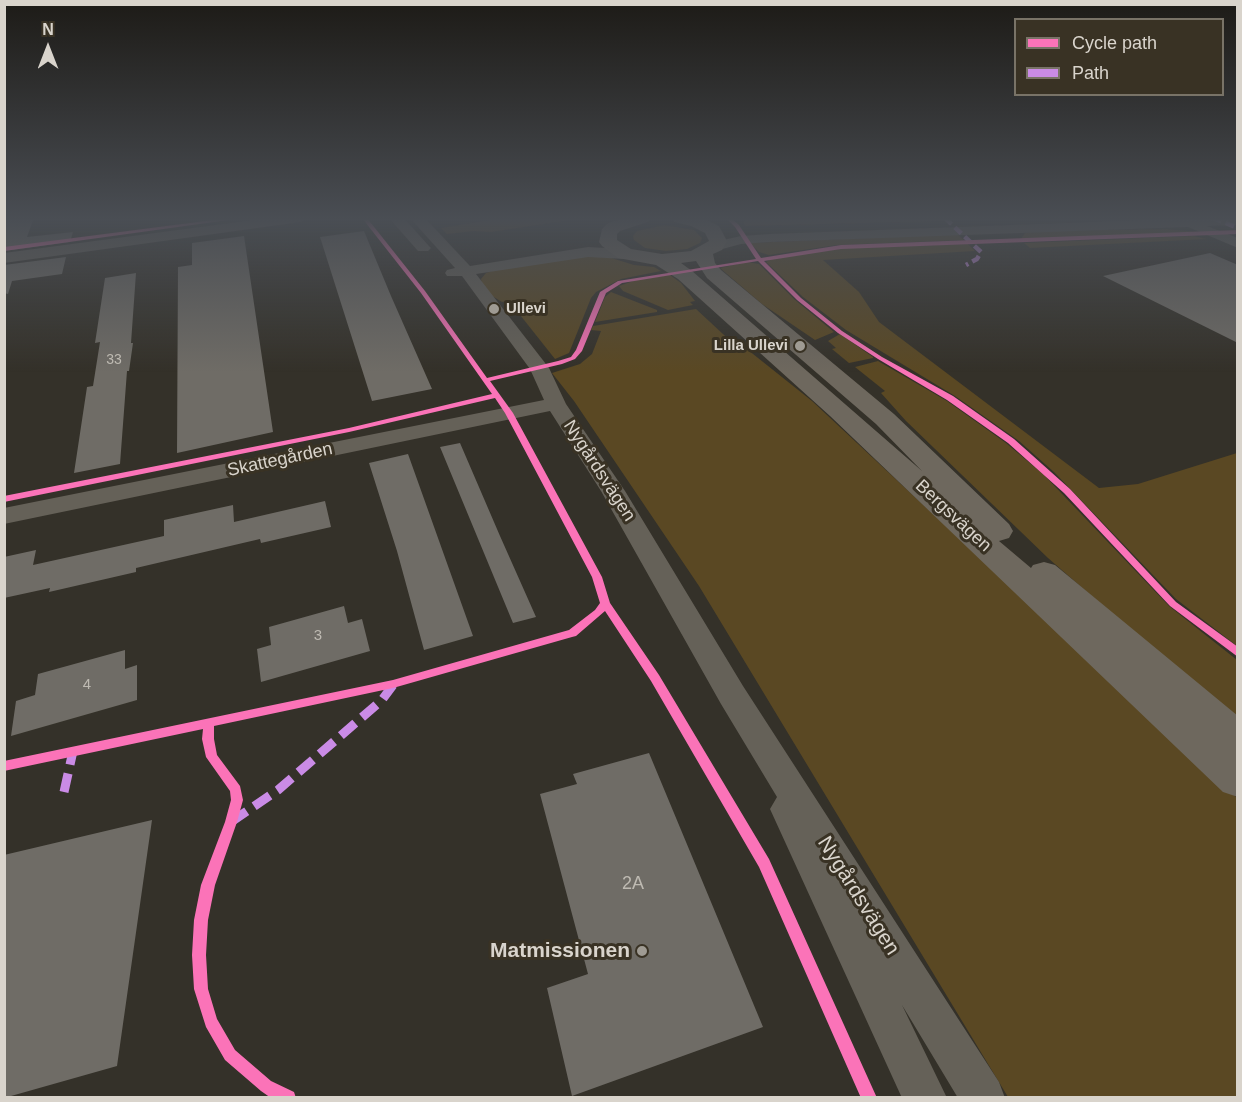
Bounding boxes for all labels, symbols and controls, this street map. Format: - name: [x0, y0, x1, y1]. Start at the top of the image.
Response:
- north arrow: [18, 18, 78, 78]
- legend: [1014, 18, 1224, 96]
- text: N: [42, 21, 54, 38]
- text: Cycle path: [1072, 33, 1157, 53]
- text: Path: [1072, 63, 1109, 83]
- place label: Ullevi: [506, 300, 546, 318]
- marker: Ullevi: [487, 302, 501, 316]
- place label: Lilla Ullevi: [714, 337, 788, 355]
- marker: Lilla Ullevi: [793, 339, 807, 353]
- house number: 33: [106, 352, 122, 368]
- street label: Nygårdsvägen: [558, 416, 640, 526]
- street label: Skattegården: [225, 438, 335, 482]
- street label: Bergsvägen: [911, 475, 995, 557]
- house number: 3: [314, 627, 322, 645]
- house number: 4: [83, 676, 91, 694]
- street label: Nygårdsvägen: [811, 832, 905, 960]
- house number: 2A: [622, 873, 644, 895]
- place label: Matmissionen: [490, 938, 630, 964]
- marker: Matmissionen: [635, 944, 649, 958]

